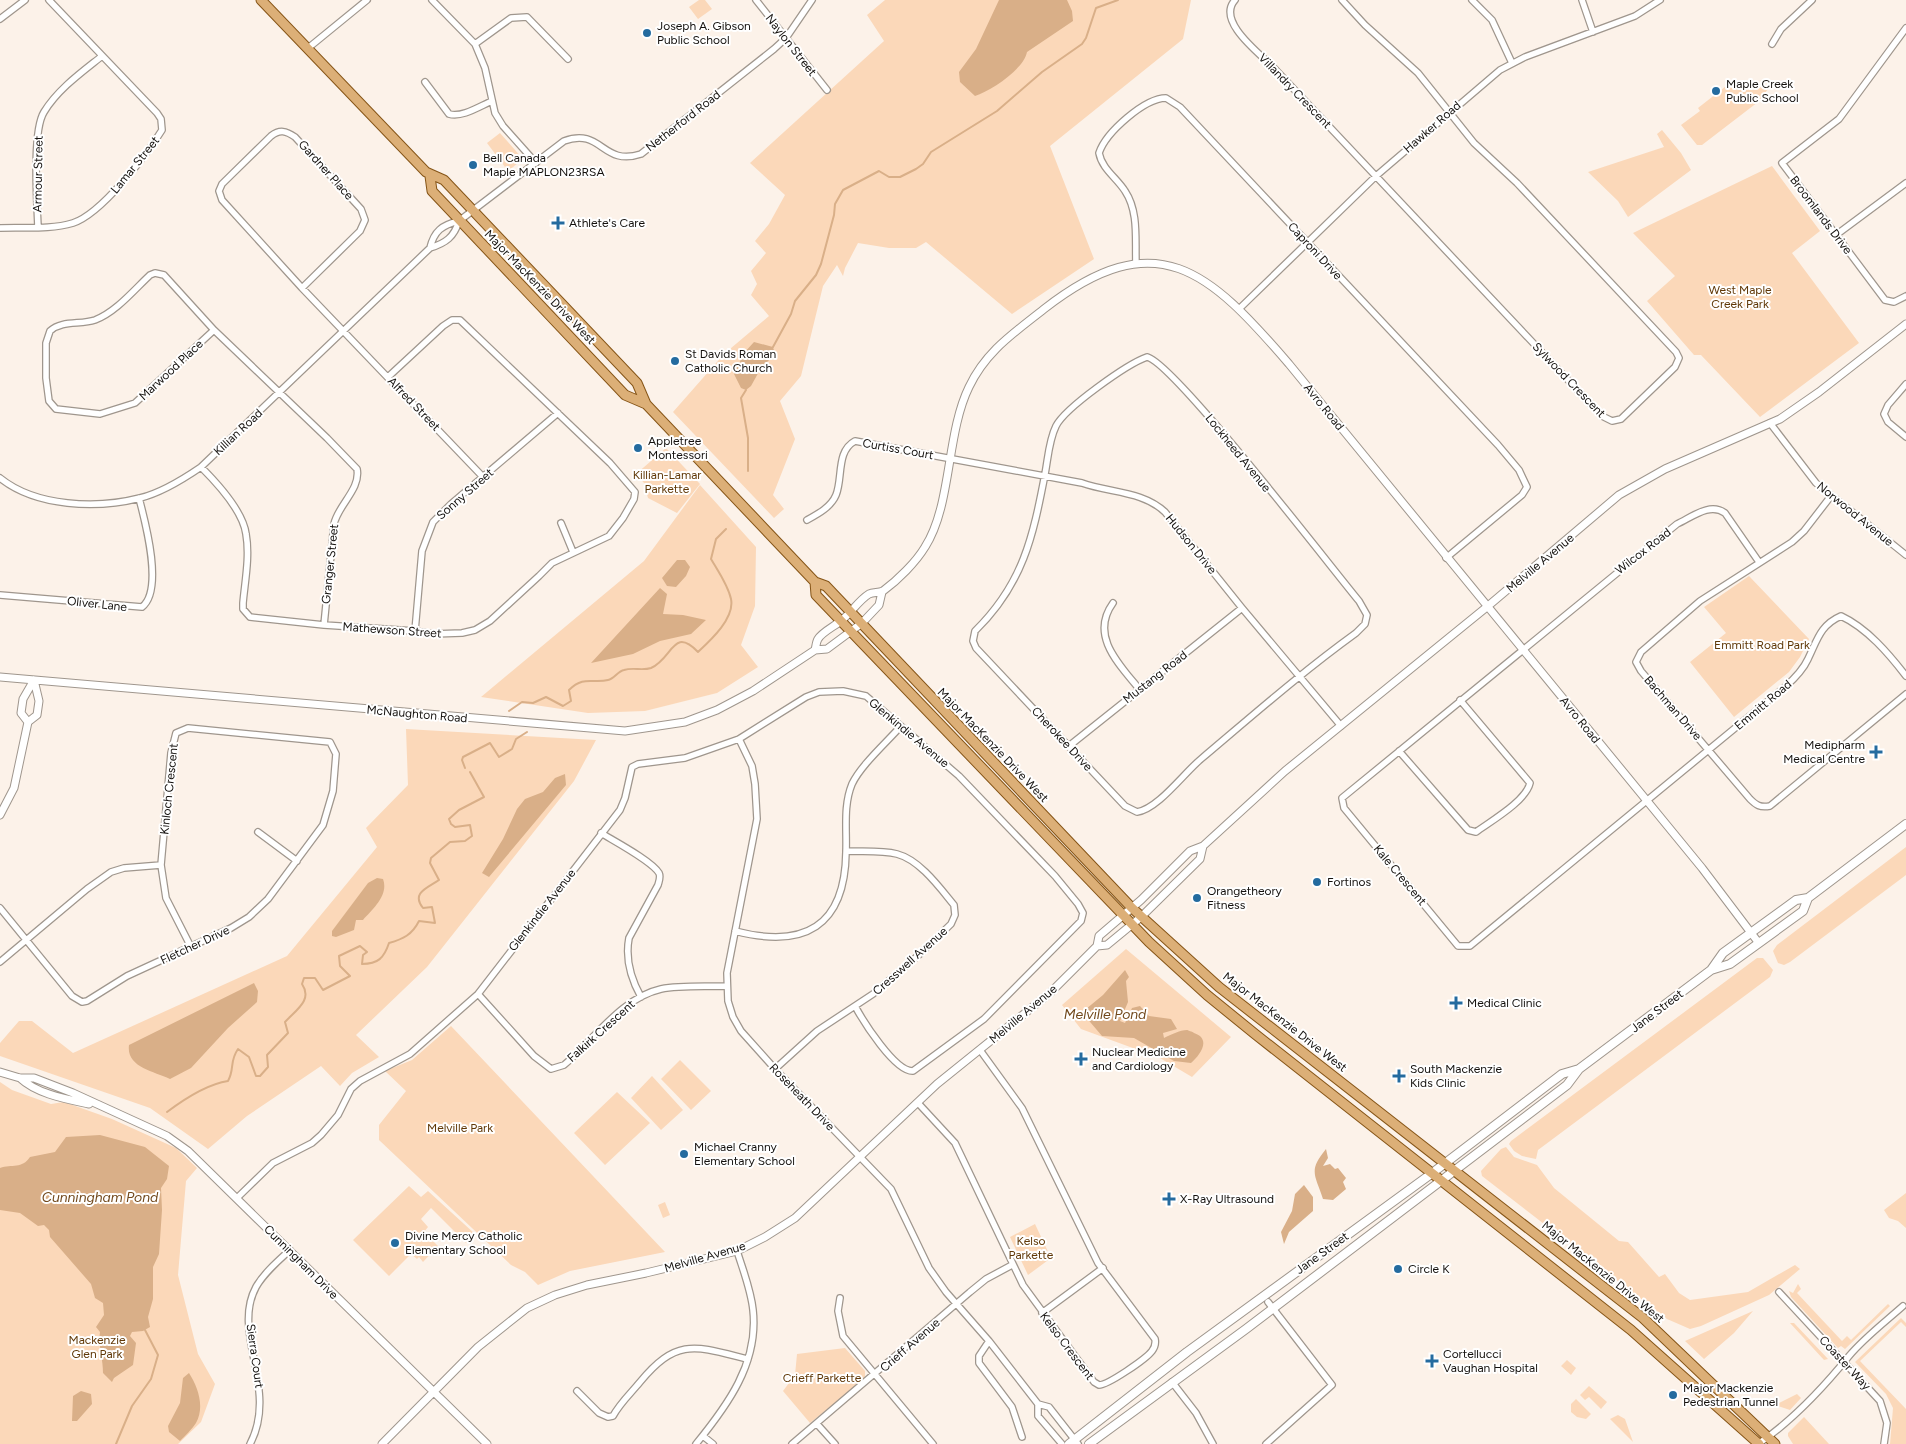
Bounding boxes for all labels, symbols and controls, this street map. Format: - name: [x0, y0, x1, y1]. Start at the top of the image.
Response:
- street label: Naylon Street: [763, 11, 820, 79]
- place label: Joseph A. Gibson Public School: [657, 19, 751, 47]
- marker: Joseph A. Gibson Public School: [641, 27, 653, 39]
- street label: Villandry Crescent: [1256, 51, 1335, 132]
- place label: Maple Creek Public School: [1726, 77, 1799, 105]
- marker: Maple Creek Public School: [1710, 85, 1722, 97]
- street label: Netherford Road: [643, 88, 723, 154]
- street label: Hawker Road: [1400, 98, 1464, 156]
- street label: Lamar Street: [108, 133, 163, 196]
- street label: Armour Street: [30, 135, 46, 212]
- street label: Gardner Place: [296, 137, 357, 203]
- place label: Bell Canada Maple MAPLON23RSA: [483, 151, 605, 179]
- marker: Bell Canada Maple MAPLON23RSA: [467, 159, 479, 171]
- street label: Broomlands Drive: [1787, 173, 1855, 257]
- marker: Athlete's Care: [551, 216, 565, 230]
- place label: Athlete's Care: [569, 216, 645, 230]
- street label: Caproni Drive: [1285, 220, 1345, 283]
- street label: Major MacKenzie Drive West: [482, 227, 599, 347]
- park label: West Maple Creek Park: [1708, 283, 1772, 311]
- street label: Marwood Place: [136, 337, 206, 403]
- street label: Sylwood Crescent: [1530, 340, 1609, 421]
- place label: St Davids Roman Catholic Church: [685, 347, 777, 375]
- marker: St Davids Roman Catholic Church: [669, 355, 681, 367]
- street label: Alfred Street: [385, 374, 443, 434]
- street label: Avro Road: [1301, 381, 1347, 433]
- street label: Killian Road: [211, 406, 265, 458]
- street label: Lockheed Avenue: [1202, 411, 1274, 495]
- place label: Appletree Montessori: [648, 434, 708, 462]
- street label: Curtiss Court: [861, 436, 935, 462]
- marker: Appletree Montessori: [632, 442, 644, 454]
- street label: Sonny Street: [434, 465, 497, 522]
- park label: Killian-Lamar Parkette: [633, 468, 701, 496]
- street label: Norwood Avenue: [1814, 479, 1896, 549]
- street label: Hudson Drive: [1163, 511, 1220, 577]
- street label: Granger Street: [319, 523, 341, 605]
- street label: Wilcox Road: [1612, 525, 1674, 577]
- street label: Melville Avenue: [1503, 530, 1577, 595]
- street label: Oliver Lane: [66, 594, 128, 614]
- street label: Mathewson Street: [342, 620, 442, 640]
- park label: Emmitt Road Park: [1714, 638, 1810, 652]
- street label: Mustang Road: [1120, 648, 1190, 706]
- street label: Bachman Drive: [1641, 673, 1705, 743]
- street label: Emmitt Road: [1732, 677, 1794, 733]
- street label: Major MacKenzie Drive West: [935, 685, 1052, 805]
- street label: Avro Road: [1557, 694, 1603, 746]
- street label: Glenkindie Avenue: [866, 695, 952, 771]
- street label: McNaughton Road: [366, 703, 468, 725]
- street label: Cherokee Drive: [1029, 704, 1096, 774]
- place label: Medipharm Medical Centre: [1783, 738, 1865, 766]
- street label: Kinloch Crescent: [157, 742, 181, 835]
- marker: Medipharm Medical Centre: [1869, 745, 1883, 759]
- street label: Kale Crescent: [1371, 842, 1430, 908]
- street label: Glenkindie Avenue: [506, 866, 579, 954]
- place label: Fortinos: [1327, 875, 1371, 889]
- marker: Fortinos: [1311, 876, 1323, 888]
- place label: Orangetheory Fitness: [1207, 884, 1283, 912]
- marker: Orangetheory Fitness: [1191, 892, 1203, 904]
- street label: Fletcher Drive: [158, 923, 232, 967]
- street label: Cresswell Avenue: [870, 924, 950, 998]
- street label: Major MacKenzie Drive West: [1220, 969, 1350, 1075]
- street label: Melville Avenue: [986, 981, 1060, 1046]
- street label: Jane Street: [1628, 986, 1686, 1035]
- marker: Medical Clinic: [1449, 996, 1463, 1010]
- place label: Medical Clinic: [1467, 996, 1542, 1010]
- street label: Falkirk Crescent: [564, 997, 638, 1065]
- water label: Melville Pond: [1064, 1006, 1147, 1023]
- place label: Nuclear Medicine and Cardiology: [1092, 1045, 1186, 1073]
- marker: Nuclear Medicine and Cardiology: [1074, 1052, 1088, 1066]
- street label: Roseheath Drive: [766, 1061, 838, 1134]
- place label: South Mackenzie Kids Clinic: [1410, 1062, 1503, 1090]
- marker: South Mackenzie Kids Clinic: [1392, 1069, 1406, 1083]
- park label: Melville Park: [427, 1121, 493, 1135]
- place label: Michael Cranny Elementary School: [694, 1140, 795, 1168]
- marker: Michael Cranny Elementary School: [678, 1148, 690, 1160]
- water label: Cunningham Pond: [42, 1189, 159, 1206]
- marker: X-Ray Ultrasound: [1162, 1192, 1176, 1206]
- place label: X-Ray Ultrasound: [1180, 1192, 1274, 1206]
- street label: Major MacKenzie Drive West: [1539, 1218, 1667, 1326]
- street label: Cunningham Drive: [261, 1222, 341, 1302]
- place label: Divine Mercy Catholic Elementary School: [405, 1229, 523, 1257]
- street label: Jane Street: [1293, 1229, 1352, 1277]
- park label: Kelso Parkette: [1009, 1234, 1054, 1262]
- marker: Divine Mercy Catholic Elementary School: [389, 1237, 401, 1249]
- street label: Melville Avenue: [663, 1239, 748, 1275]
- place label: Circle K: [1408, 1262, 1450, 1276]
- marker: Circle K: [1392, 1263, 1404, 1275]
- street label: Kelso Crescent: [1037, 1309, 1097, 1383]
- street label: Crieff Avenue: [877, 1315, 943, 1375]
- street label: Sierra Court: [244, 1323, 267, 1390]
- park label: Mackenzie Glen Park: [69, 1333, 126, 1361]
- street label: Coaster Way: [1816, 1333, 1874, 1393]
- place label: Cortellucci Vaughan Hospital: [1443, 1347, 1538, 1375]
- marker: Cortellucci Vaughan Hospital: [1425, 1354, 1439, 1368]
- park label: Crieff Parkette: [783, 1371, 862, 1385]
- place label: Major Mackenzie Pedestrian Tunnel: [1683, 1381, 1778, 1409]
- marker: Major Mackenzie Pedestrian Tunnel: [1667, 1389, 1679, 1401]

